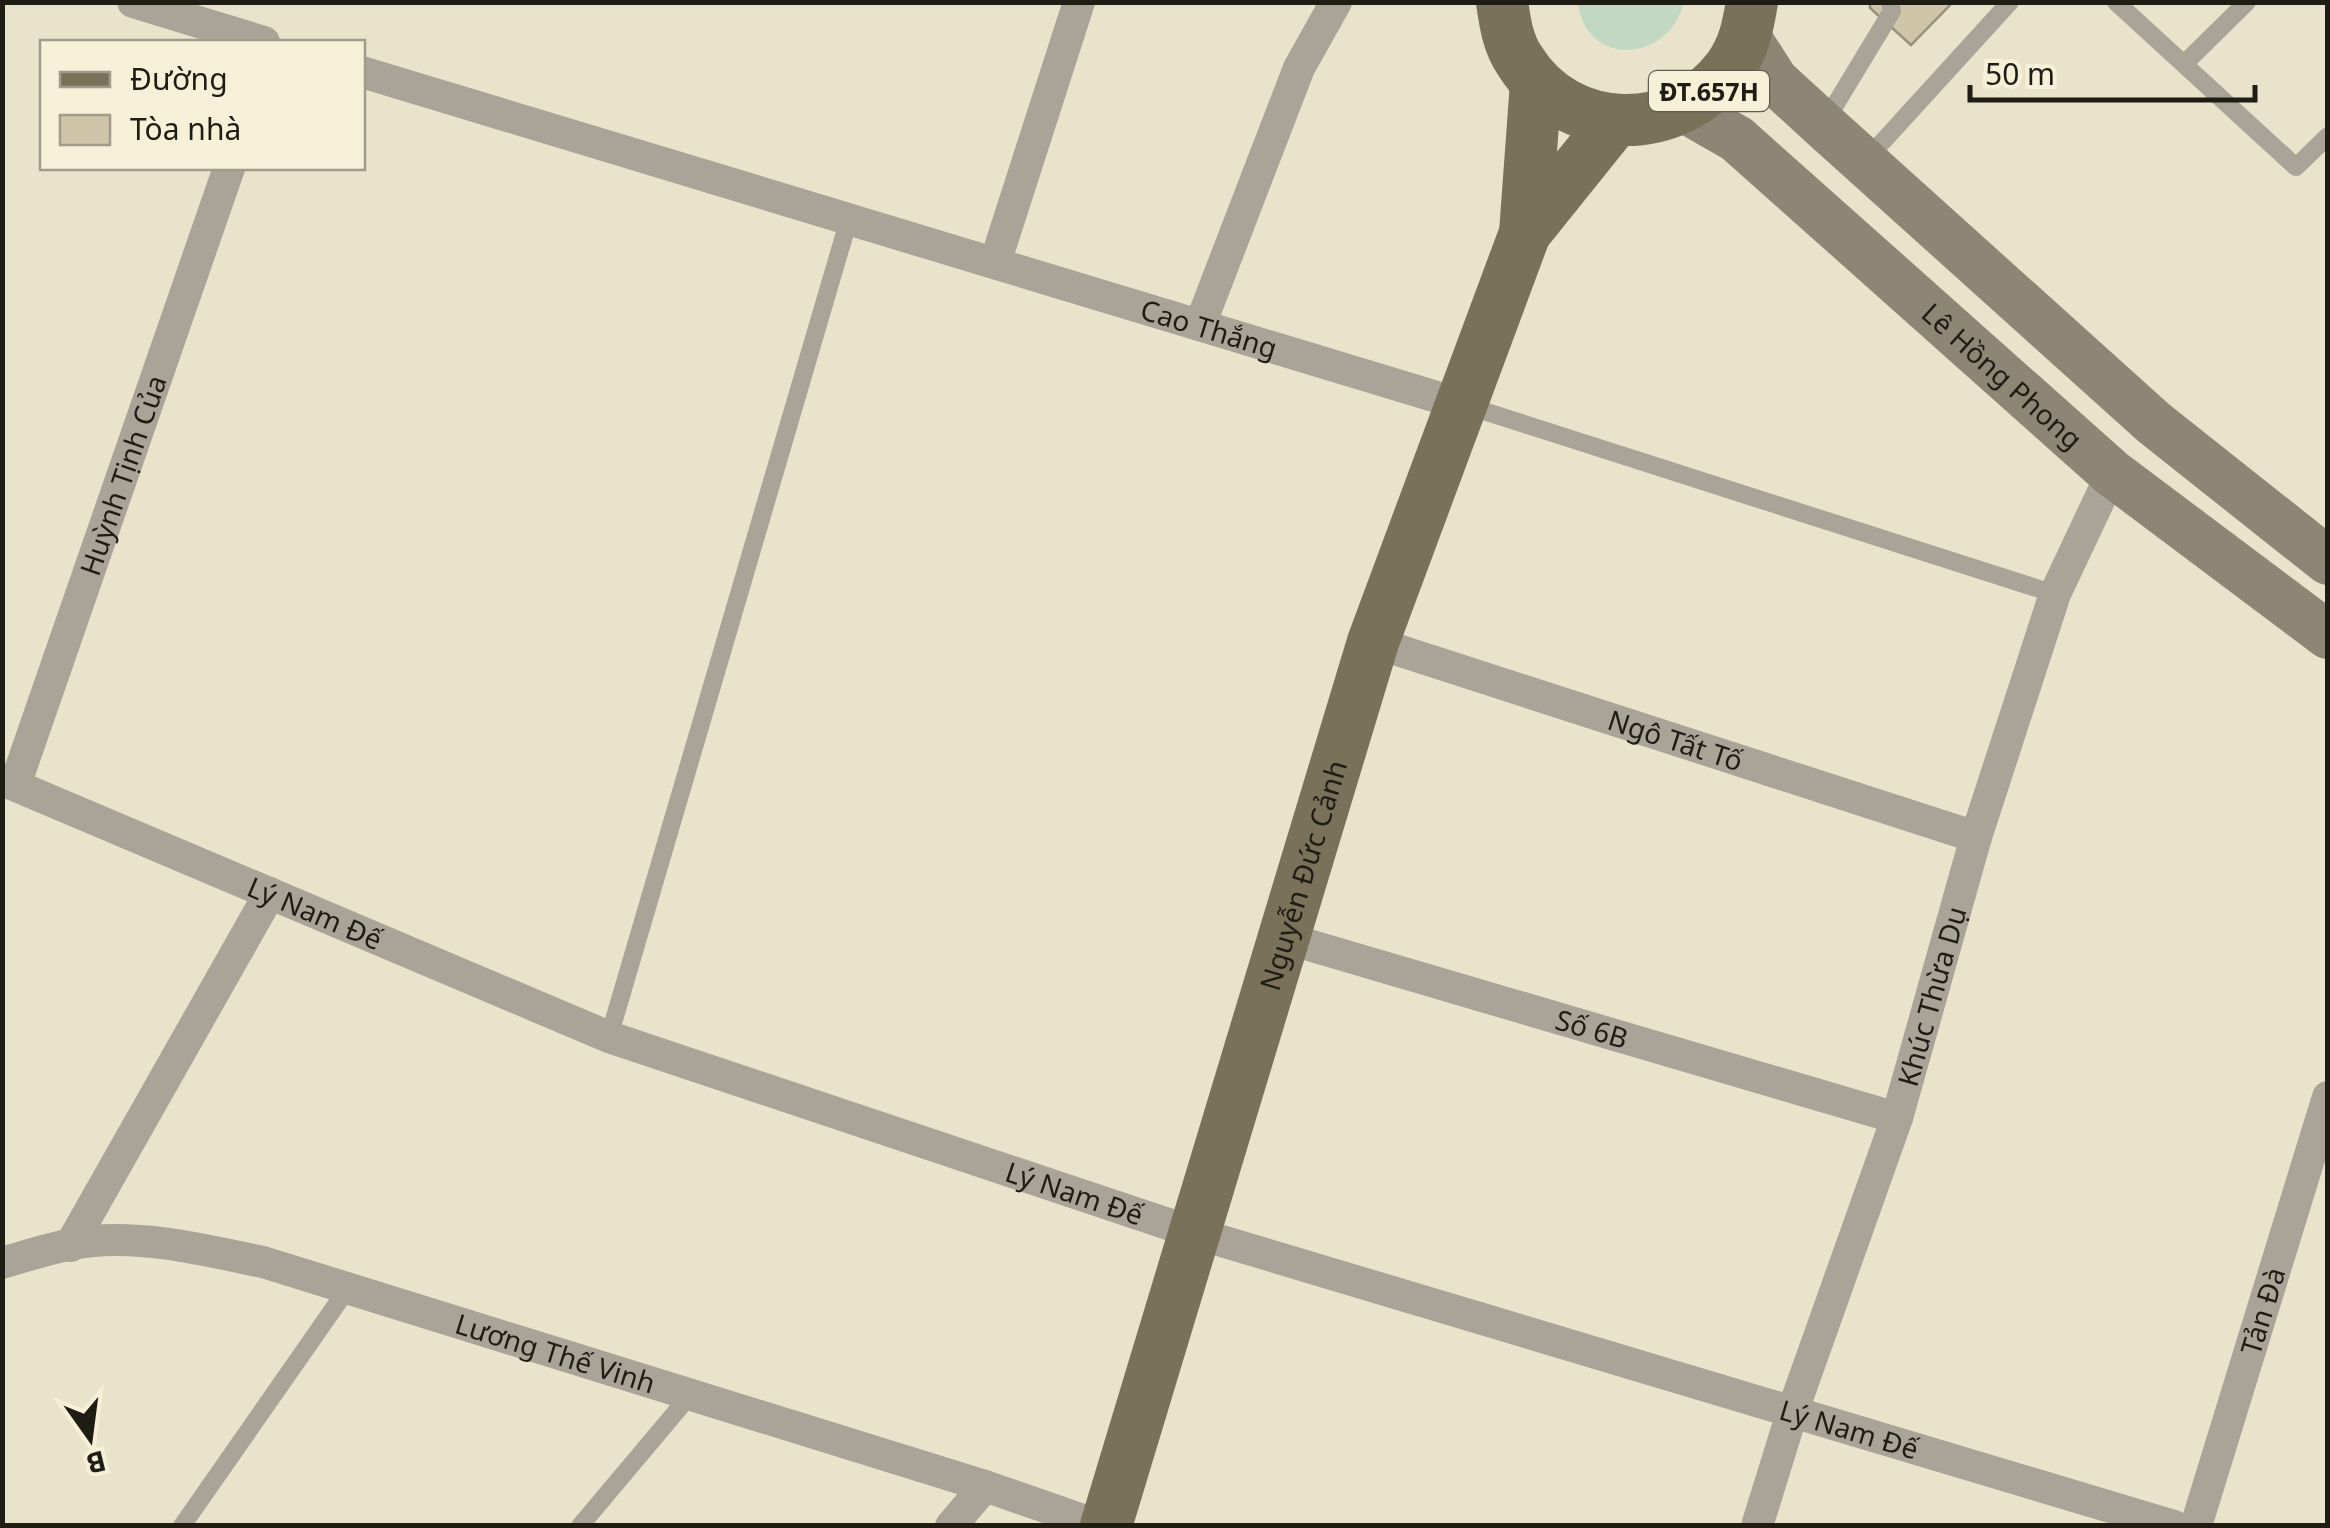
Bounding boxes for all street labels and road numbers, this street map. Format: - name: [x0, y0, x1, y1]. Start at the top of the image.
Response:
- road number: ĐT.657H: [1649, 71, 1769, 111]
- street label: Cao Thắng: [1136, 290, 1282, 367]
- street label: Lê Hồng Phong: [1914, 294, 2091, 457]
- street label: Huỳnh Tịnh Của: [70, 370, 175, 580]
- street label: Ngô Tất Tố: [1603, 700, 1748, 779]
- street label: Nguyễn Đức Cảnh: [1250, 755, 1355, 995]
- street label: Lý Nam Đế: [242, 867, 389, 958]
- street label: Khúc Thừa Dụ: [1888, 902, 1975, 1090]
- street label: Số 6B: [1551, 1000, 1633, 1057]
- street label: Lý Nam Đế: [1001, 1152, 1149, 1233]
- street label: Tản Đà: [2231, 1262, 2294, 1359]
- street label: Lương Thế Vinh: [451, 1304, 660, 1402]
- street label: Lý Nam Đế: [1775, 1390, 1923, 1468]

